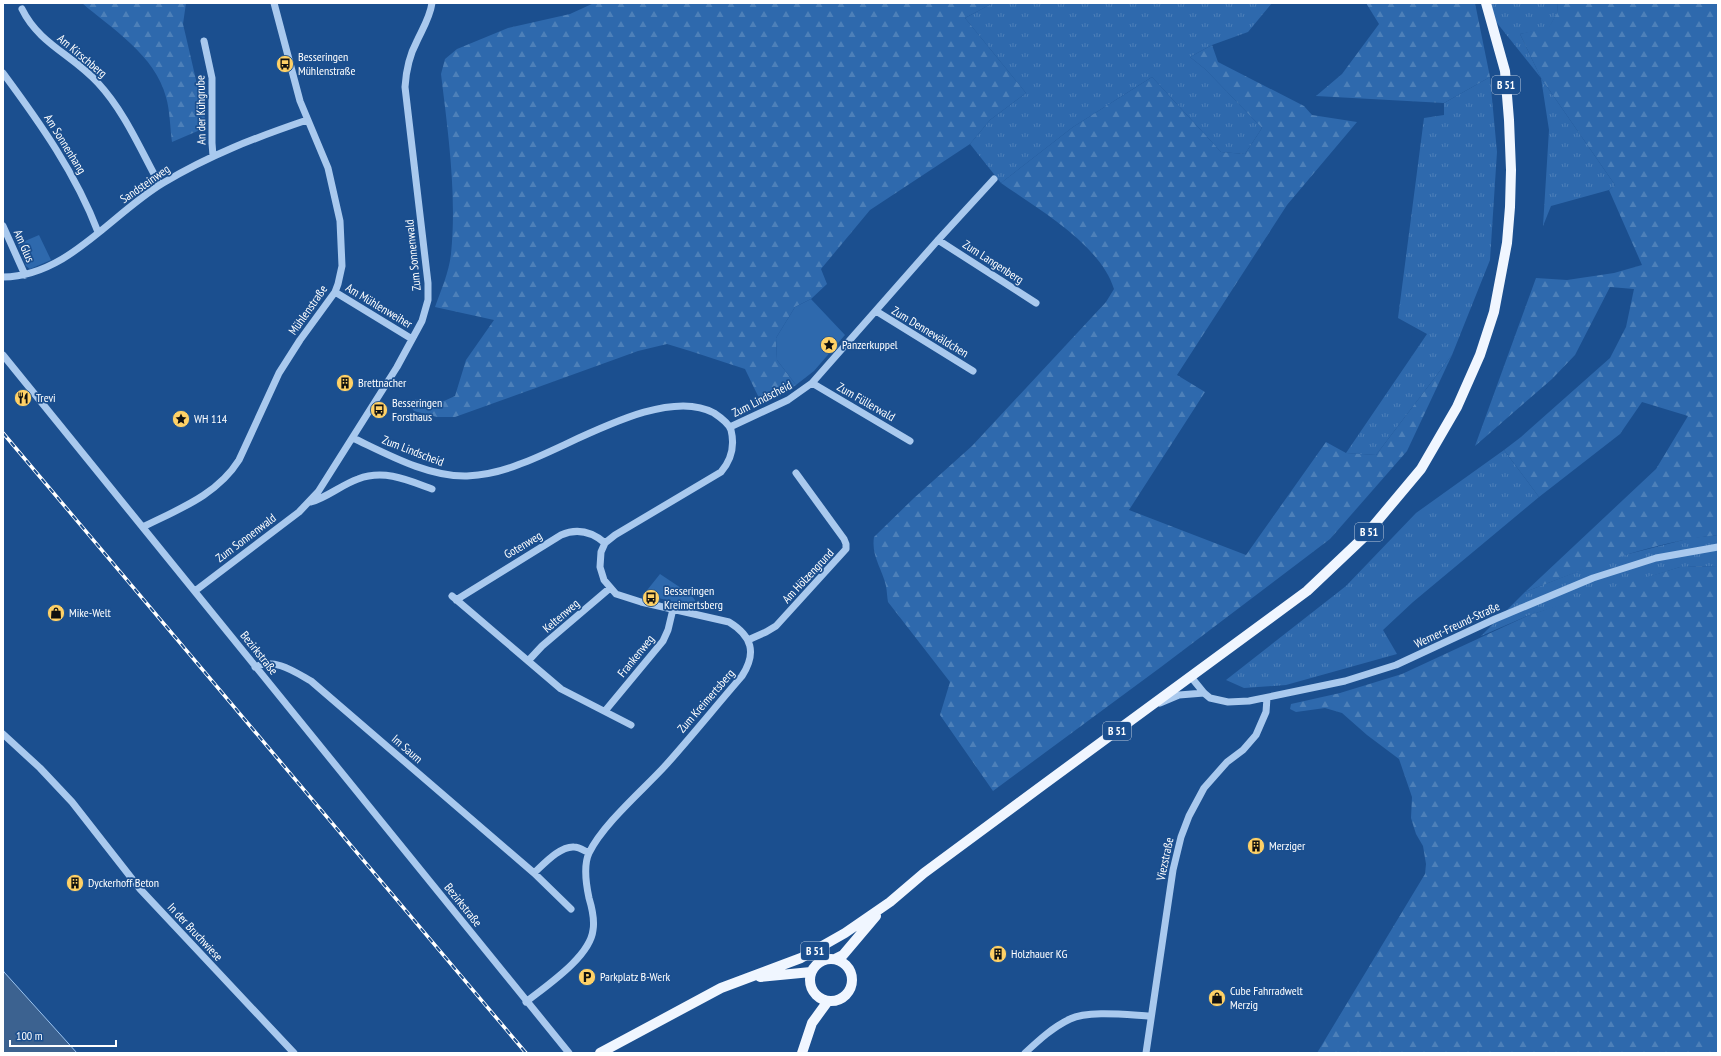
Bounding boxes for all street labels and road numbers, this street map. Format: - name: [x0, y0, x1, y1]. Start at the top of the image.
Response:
- street label: Am Kirschberg: [54, 31, 110, 81]
- street label: An der Kühgrube: [192, 75, 209, 145]
- road number: B 51: [1492, 76, 1520, 94]
- street label: Am Sonnenhang: [41, 111, 90, 176]
- street label: Sandsteinweg: [117, 161, 173, 206]
- street label: Zum Sonnenwald: [401, 219, 424, 291]
- street label: Am Glus: [11, 227, 38, 264]
- street label: Zum Langenberg: [960, 236, 1027, 287]
- street label: Am Mühlenweiher: [343, 280, 416, 332]
- street label: Mühlenstraße: [285, 282, 330, 338]
- street label: Zum Dennewäldchen: [889, 303, 971, 360]
- street label: Zum Lindscheid: [729, 377, 794, 420]
- street label: Zum Füllerwald: [835, 379, 898, 424]
- street label: Zum Lindscheid: [380, 432, 446, 469]
- street label: Zum Sonnenwald: [213, 510, 279, 565]
- road number: B 51: [1355, 523, 1383, 541]
- street label: Gotenweg: [501, 527, 544, 562]
- street label: Am Hölzengrund: [779, 545, 837, 606]
- street label: Keltenweg: [539, 596, 582, 636]
- street label: Werner-Freund-Straße: [1412, 598, 1502, 651]
- street label: Bezirkstraße: [237, 628, 281, 678]
- street label: Frankenweg: [614, 632, 657, 680]
- street label: Zum Kreimertsberg: [674, 666, 737, 736]
- road number: B 51: [1103, 722, 1131, 740]
- street label: Im Saum: [389, 731, 426, 766]
- street label: Viezstraße: [1152, 836, 1176, 883]
- street label: Bezirkstraße: [441, 880, 485, 930]
- street label: In der Bruchwiese: [165, 900, 226, 964]
- road number: B 51: [801, 942, 829, 960]

